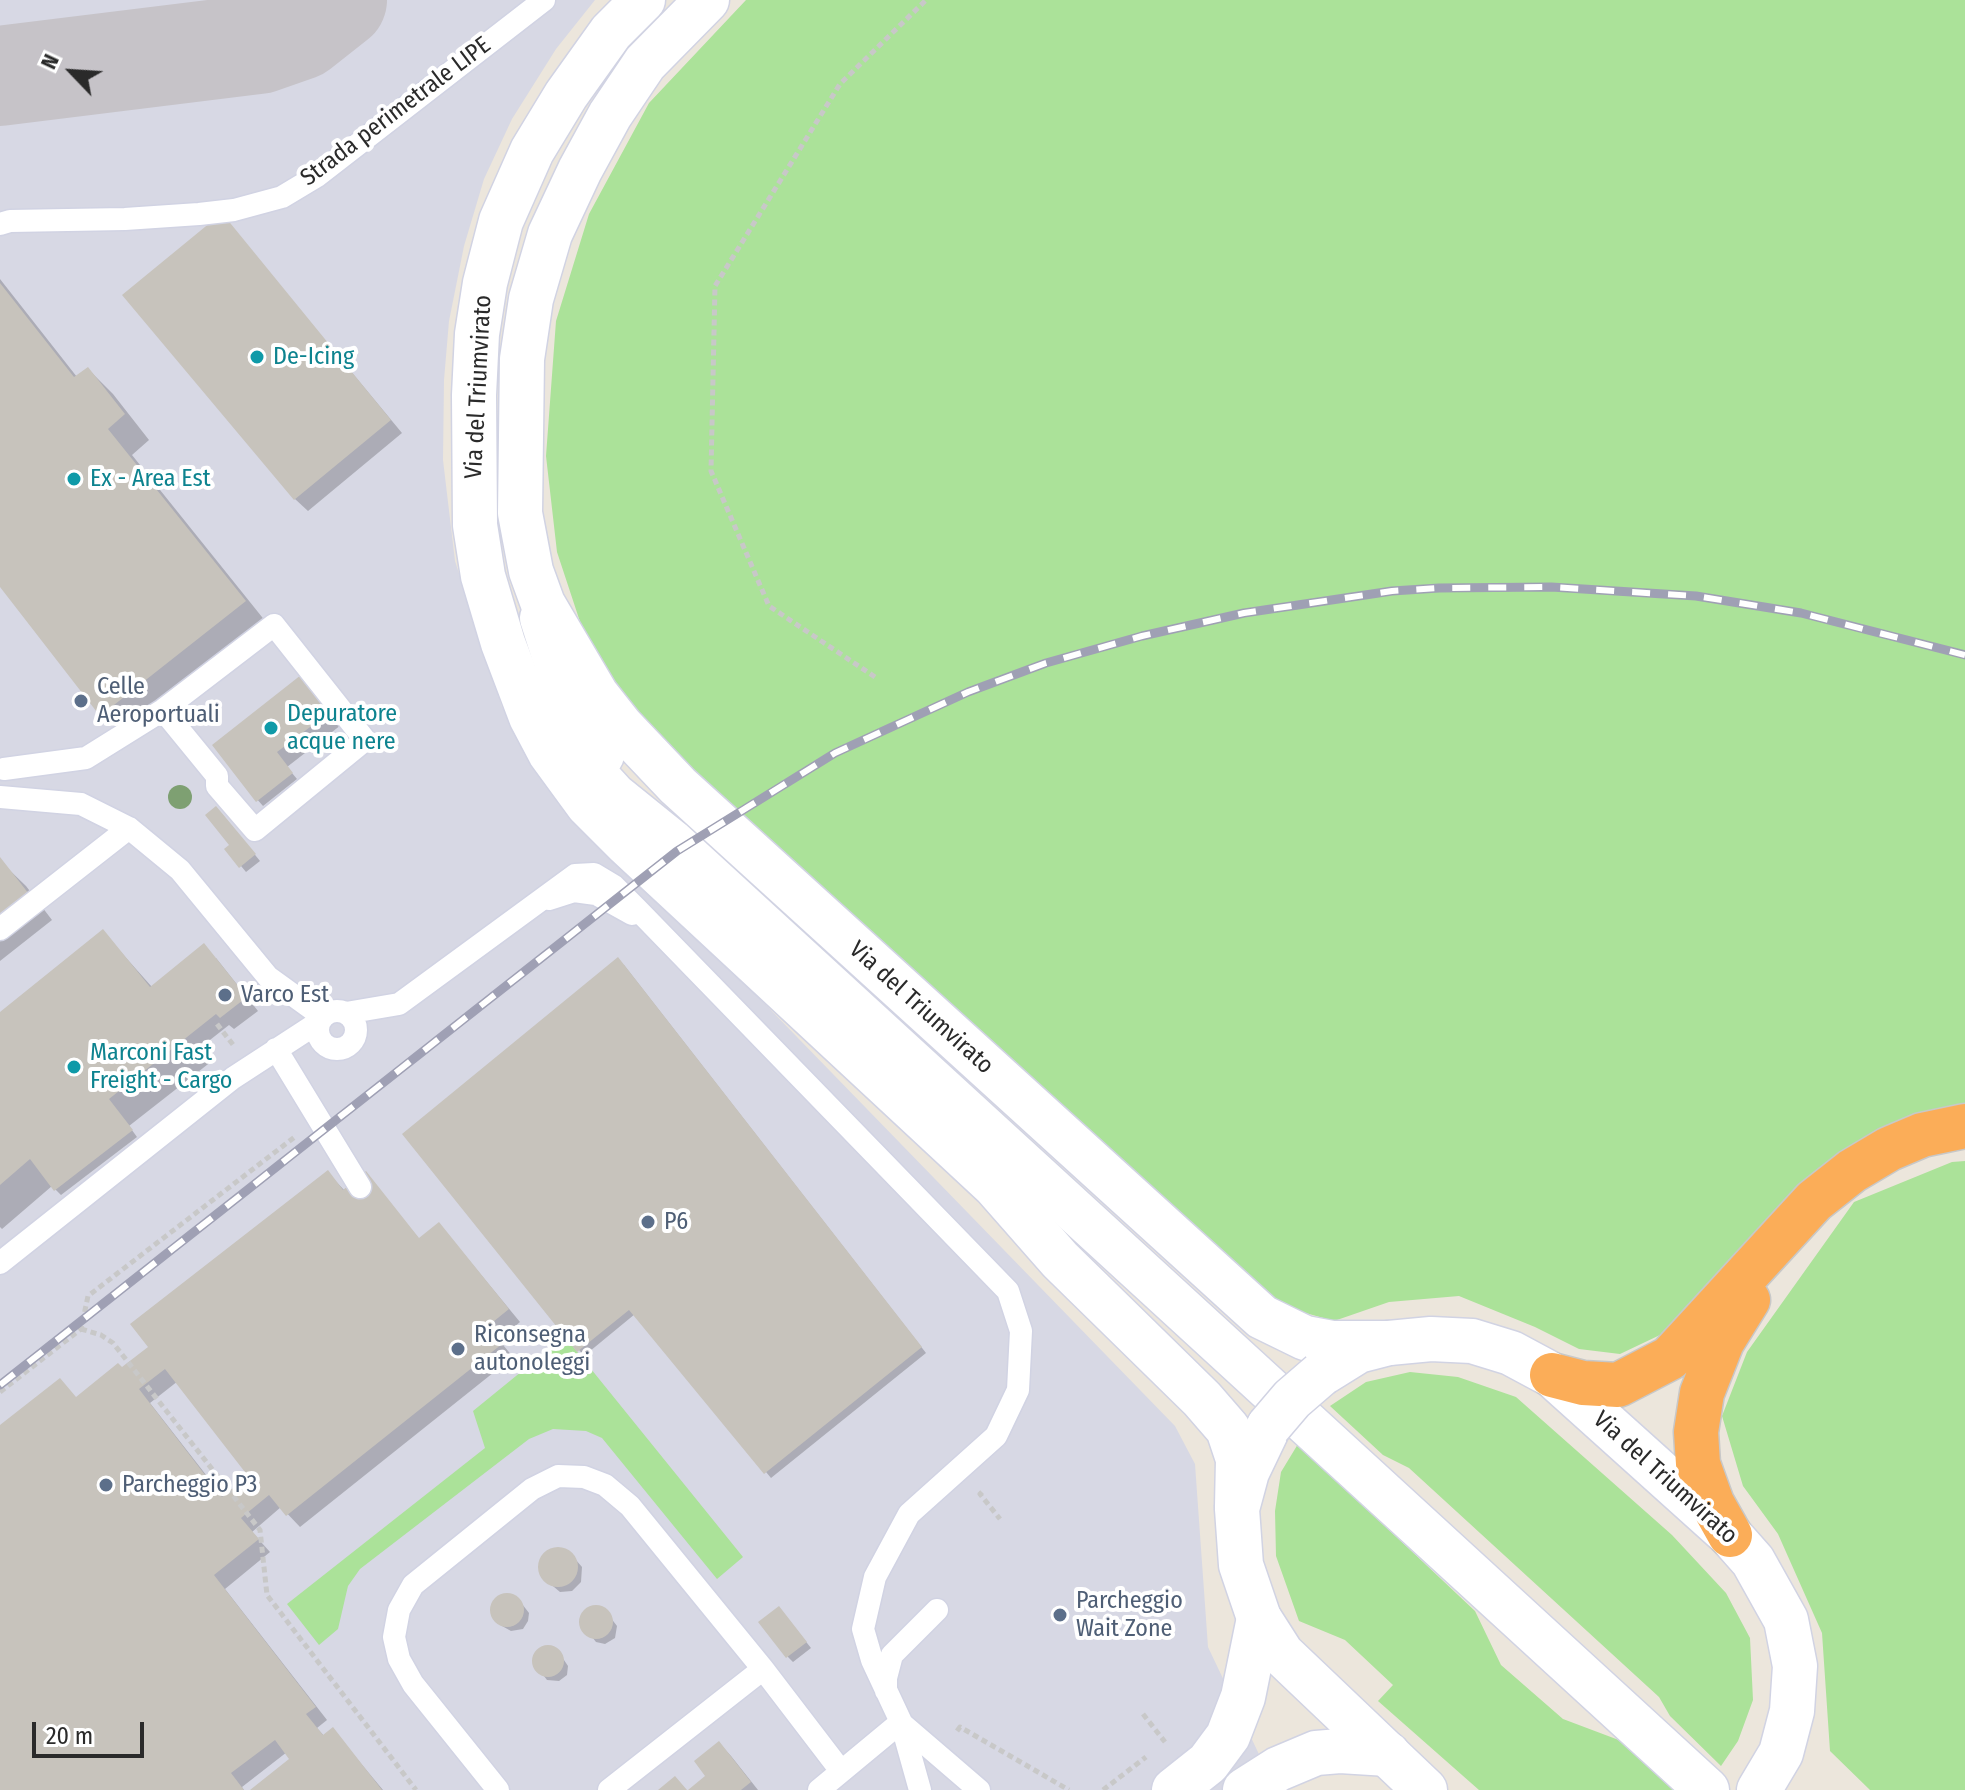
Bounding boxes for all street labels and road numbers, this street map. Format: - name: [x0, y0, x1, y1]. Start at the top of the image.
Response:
- street label: Strada perimetrale LIPE: [295, 31, 497, 193]
- street label: Via del Triumvirato: [460, 294, 498, 480]
- street label: Via del Triumvirato: [843, 936, 999, 1080]
- street label: Via del Triumvirato: [1587, 1406, 1743, 1550]

